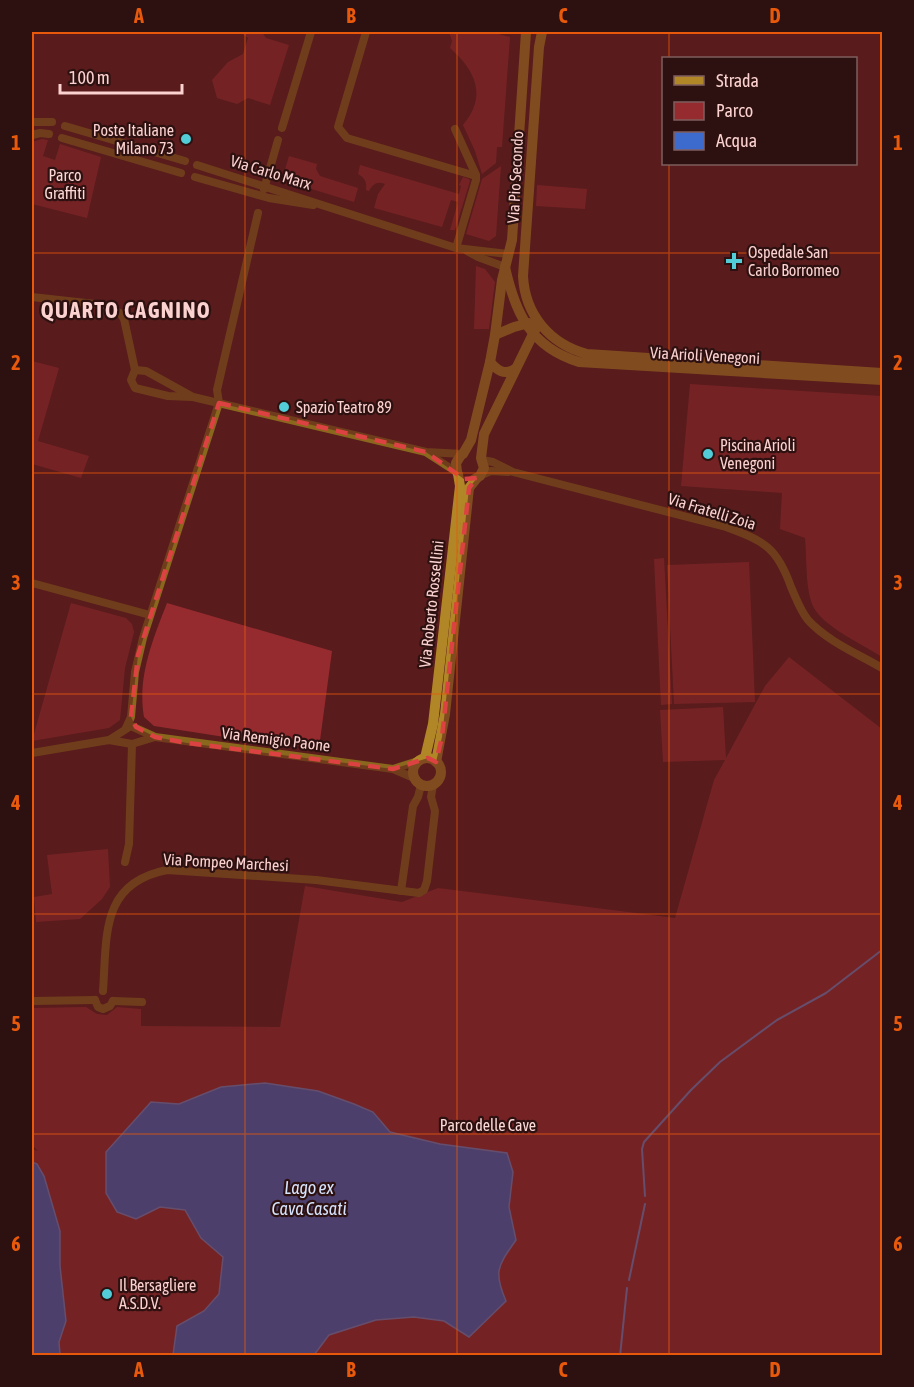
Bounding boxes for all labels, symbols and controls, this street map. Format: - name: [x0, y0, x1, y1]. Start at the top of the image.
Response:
- text: A: [133, 4, 144, 27]
- text: B: [346, 4, 356, 27]
- text: C: [559, 4, 568, 27]
- text: D: [769, 4, 781, 27]
- scale bar: [60, 57, 182, 95]
- legend: [662, 57, 857, 165]
- text: 100 m: [69, 67, 110, 88]
- text: Strada: [716, 70, 759, 91]
- text: Parco: [716, 100, 753, 121]
- place label: Poste Italiane Milano 73: [93, 121, 174, 157]
- street label: Via Pio Secondo: [504, 130, 526, 224]
- text: Acqua: [716, 130, 757, 151]
- text: 1: [11, 131, 21, 154]
- text: 1: [893, 131, 903, 154]
- marker: Poste Italiane Milano 73: [179, 132, 193, 146]
- street label: Via Carlo Marx: [228, 151, 314, 193]
- park label: Parco Graffiti: [45, 166, 85, 202]
- place label: Ospedale San Carlo Borromeo: [748, 243, 839, 279]
- marker: Ospedale San Carlo Borromeo: [725, 252, 743, 270]
- district label: QUARTO CAGNINO: [41, 297, 211, 323]
- street label: Via Arioli Venegoni: [649, 343, 760, 368]
- text: 2: [11, 351, 21, 374]
- text: 2: [893, 351, 903, 374]
- place label: Spazio Teatro 89: [296, 398, 392, 417]
- marker: Spazio Teatro 89: [277, 400, 291, 414]
- place label: Piscina Arioli Venegoni: [720, 436, 796, 473]
- marker: Piscina Arioli Venegoni: [701, 447, 715, 461]
- street label: Via Fratelli Zoia: [666, 489, 758, 533]
- street label: Via Roberto Rossellini: [415, 539, 447, 669]
- text: 3: [11, 571, 21, 594]
- text: 3: [893, 571, 903, 594]
- street label: Via Remigio Paone: [220, 723, 331, 756]
- text: 4: [10, 791, 21, 814]
- text: 4: [892, 791, 903, 814]
- street label: Via Pompeo Marchesi: [163, 850, 289, 875]
- text: 5: [11, 1012, 21, 1035]
- text: 5: [893, 1012, 903, 1035]
- park label: Parco delle Cave: [440, 1116, 536, 1134]
- water label: Lago ex Cava Casati: [271, 1177, 347, 1219]
- text: 6: [11, 1232, 21, 1255]
- text: 6: [893, 1232, 903, 1255]
- place label: Il Bersagliere A.S.D.V.: [119, 1276, 196, 1312]
- marker: Il Bersagliere A.S.D.V.: [100, 1287, 114, 1301]
- text: A: [133, 1358, 144, 1381]
- text: B: [346, 1358, 356, 1381]
- text: C: [559, 1358, 568, 1381]
- text: D: [769, 1358, 781, 1381]

